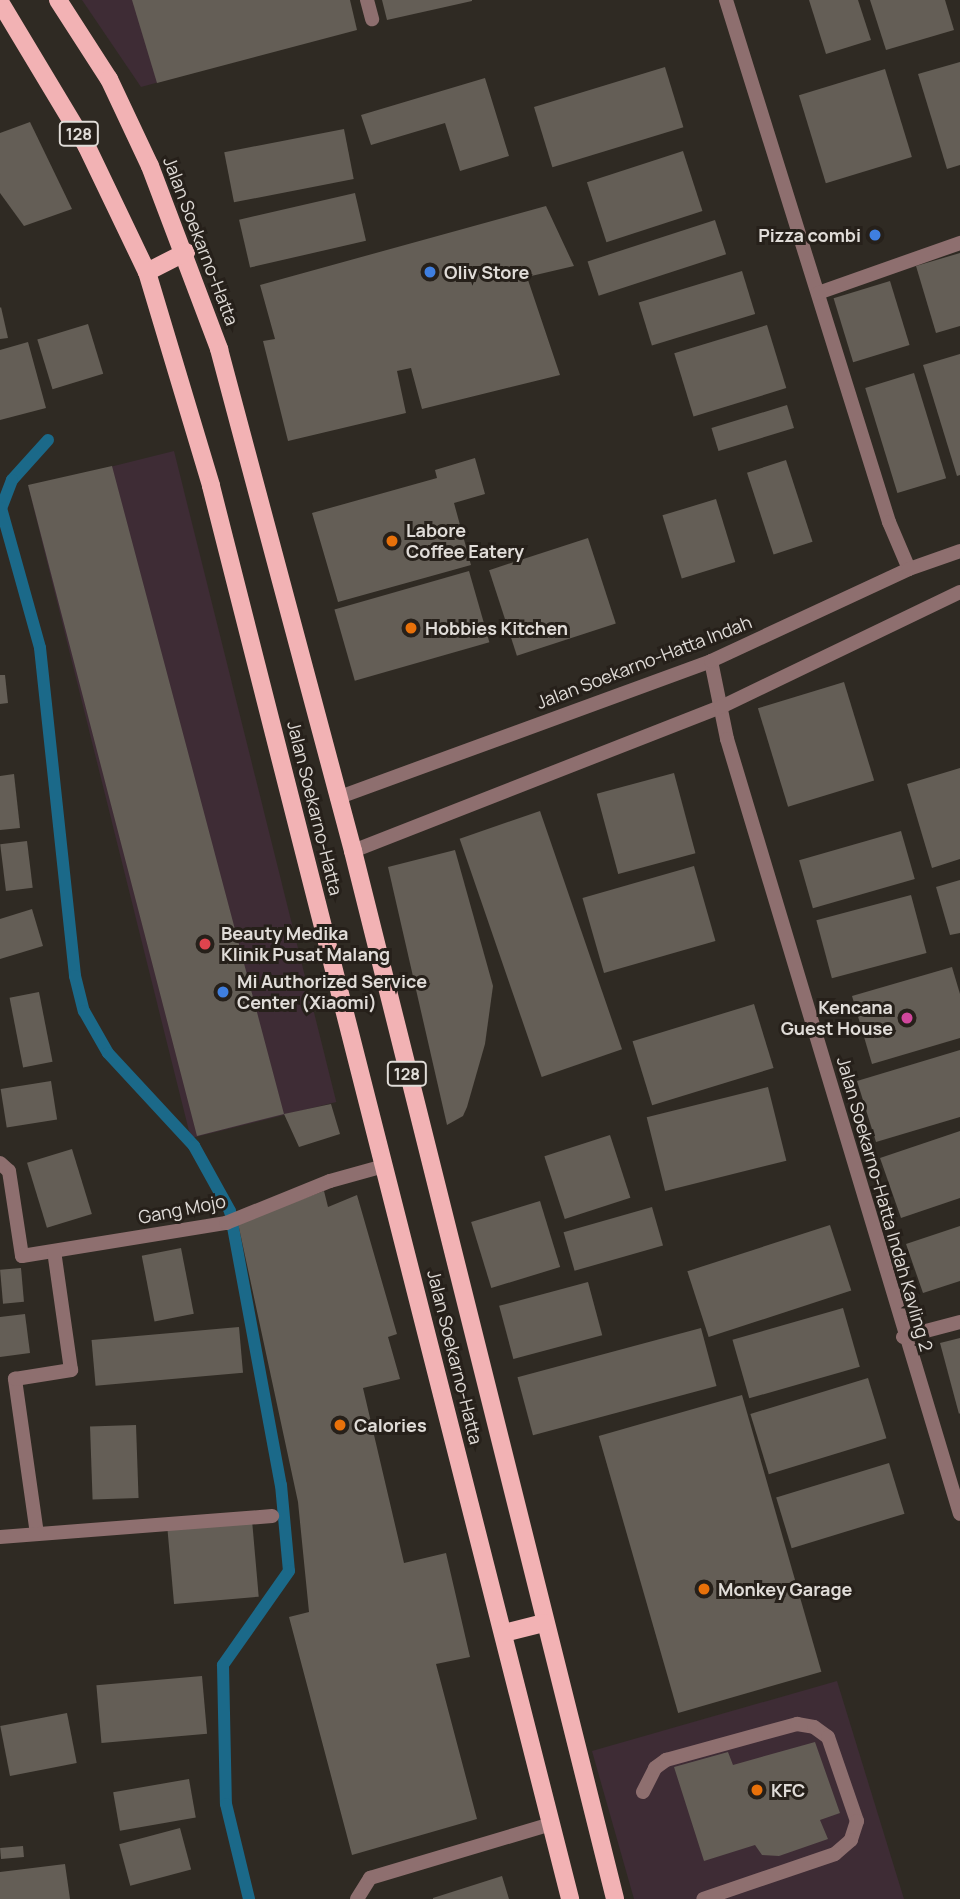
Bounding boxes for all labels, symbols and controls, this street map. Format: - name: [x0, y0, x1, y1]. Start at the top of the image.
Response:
- road number: 128: [58, 122, 100, 146]
- street label: Jalan Soekarno-Hatta: [159, 154, 243, 328]
- place label: Pizza combi: [758, 224, 861, 246]
- marker: Pizza combi: [867, 227, 883, 243]
- place label: Oliv Store: [444, 261, 529, 283]
- marker: Oliv Store: [422, 264, 438, 280]
- place label: Labore Coffee Eatery: [406, 520, 524, 562]
- marker: Labore Coffee Eatery: [384, 533, 400, 549]
- street label: Jalan Soekarno-Hatta Indah: [533, 611, 755, 713]
- place label: Hobbies Kitchen: [425, 617, 568, 639]
- marker: Hobbies Kitchen: [403, 620, 419, 636]
- street label: Jalan Soekarno-Hatta: [283, 719, 347, 897]
- place label: Beauty Medika Klinik Pusat Malang: [221, 923, 390, 965]
- marker: Beauty Medika Klinik Pusat Malang: [195, 934, 215, 954]
- place label: Mi Authorized Service Center (Xiaomi): [237, 971, 427, 1014]
- marker: Mi Authorized Service Center (Xiaomi): [215, 984, 231, 1000]
- place label: Kencana Guest House: [781, 997, 893, 1040]
- marker: Kencana Guest House: [899, 1010, 915, 1026]
- street label: Jalan Soekarno-Hatta Indah Kavling 2: [833, 1054, 937, 1354]
- road number: 128: [386, 1062, 428, 1086]
- street label: Gang Mojo: [136, 1190, 228, 1228]
- street label: Jalan Soekarno-Hatta: [423, 1268, 487, 1446]
- place label: Calories: [354, 1414, 427, 1436]
- marker: Calories: [332, 1417, 348, 1433]
- place label: Monkey Garage: [718, 1578, 852, 1600]
- marker: Monkey Garage: [696, 1581, 712, 1597]
- place label: KFC: [771, 1779, 805, 1801]
- marker: KFC: [749, 1782, 765, 1798]

